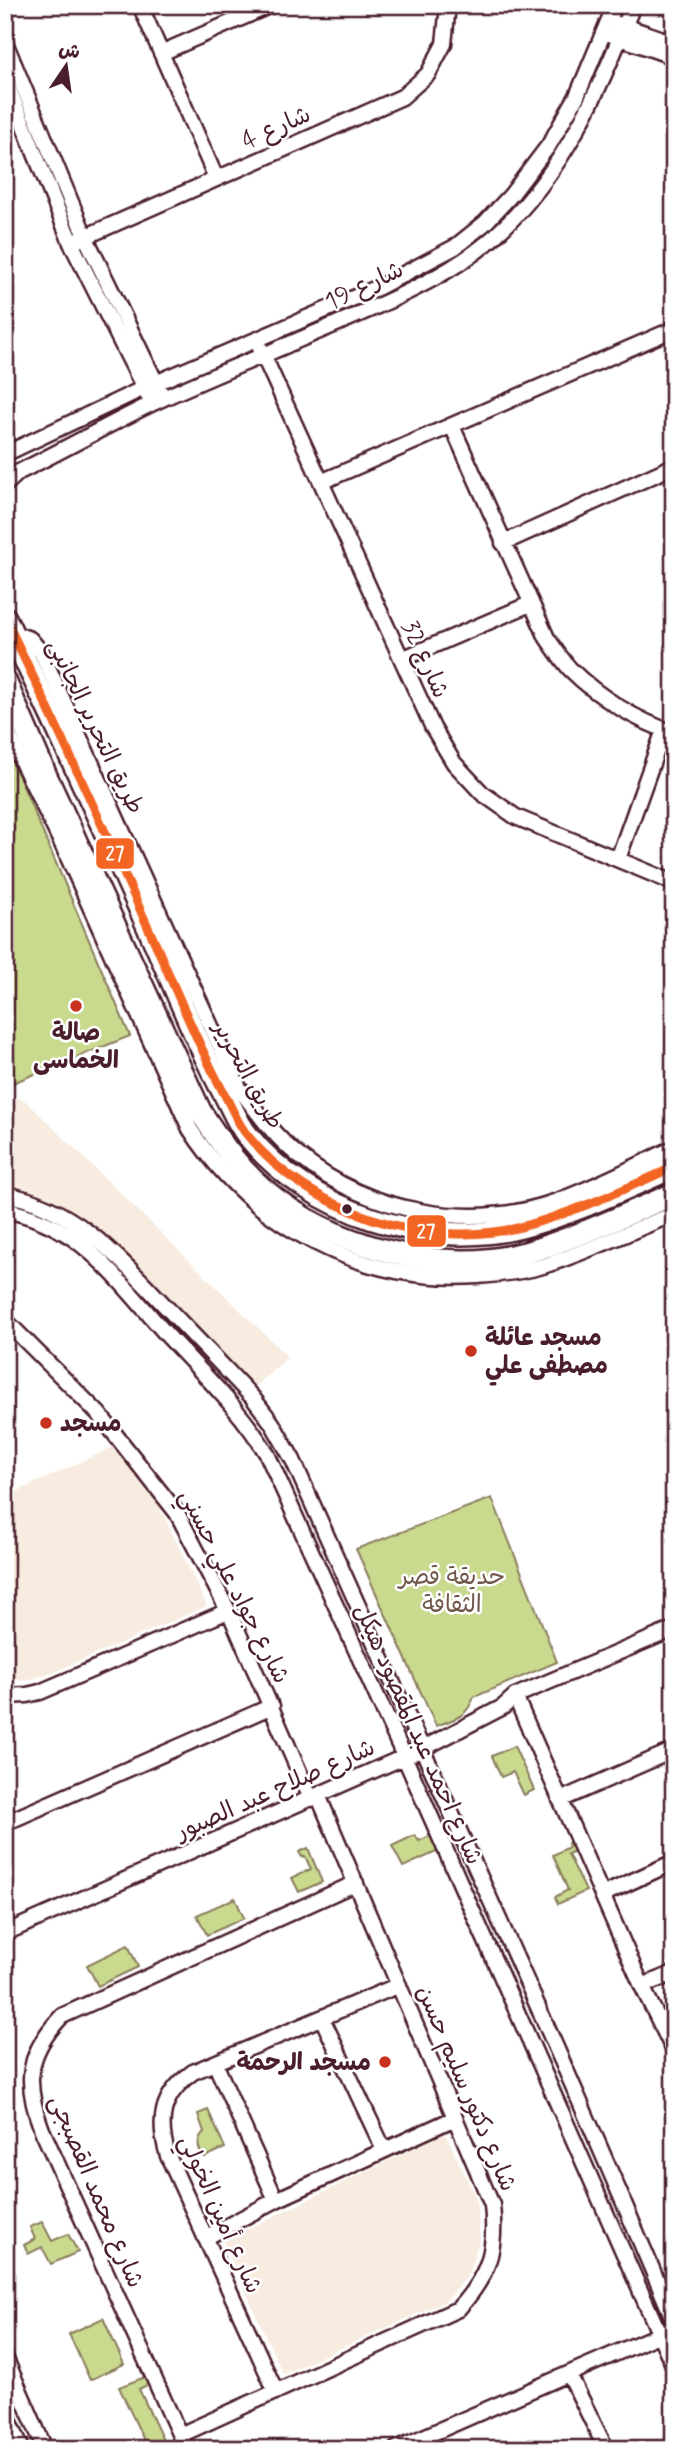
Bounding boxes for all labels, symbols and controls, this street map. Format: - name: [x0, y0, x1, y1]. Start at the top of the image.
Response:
- north arrow: [32, 32, 102, 102]
- text: ش: [56, 36, 83, 65]
- street label: شارع 4: [237, 99, 316, 157]
- street label: شارع 19: [320, 255, 409, 318]
- street label: شارع 32: [394, 616, 455, 703]
- street label: طريق التحرير الجانبى: [39, 634, 151, 819]
- line badge: 27: [95, 837, 135, 870]
- text: 27: [106, 842, 125, 867]
- marker: صالة الخماسى: [68, 998, 84, 1014]
- street label: طريق التحرير: [204, 1014, 290, 1135]
- place label: صالة الخماسى: [33, 1018, 119, 1077]
- unlabelled marker: [340, 1202, 354, 1216]
- line badge: 27: [406, 1214, 447, 1248]
- text: 27: [417, 1220, 436, 1245]
- place label: مسجد عائلة مصطفى علي: [485, 1323, 608, 1386]
- marker: مسجد عائلة مصطفى علي: [463, 1343, 479, 1359]
- place label: مسجد: [60, 1409, 122, 1440]
- marker: مسجد: [38, 1415, 54, 1431]
- street label: شارع جواد علي حسني: [168, 1484, 296, 1691]
- park label: حديقة قصر الثقافة: [397, 1562, 505, 1621]
- street label: شارع احمد عبد المقصود هيكل: [346, 1599, 489, 1870]
- street label: شارع صلاح عبد الصبور: [169, 1732, 380, 1849]
- street label: شارع دكتور سليم حسن: [407, 1981, 523, 2197]
- place label: مسجد الرحمة: [237, 2048, 371, 2079]
- marker: مسجد الرحمة: [377, 2054, 393, 2070]
- street label: شارع محمد القصبجى: [41, 2090, 150, 2293]
- street label: شارع أمين الخولي: [167, 2130, 269, 2301]

